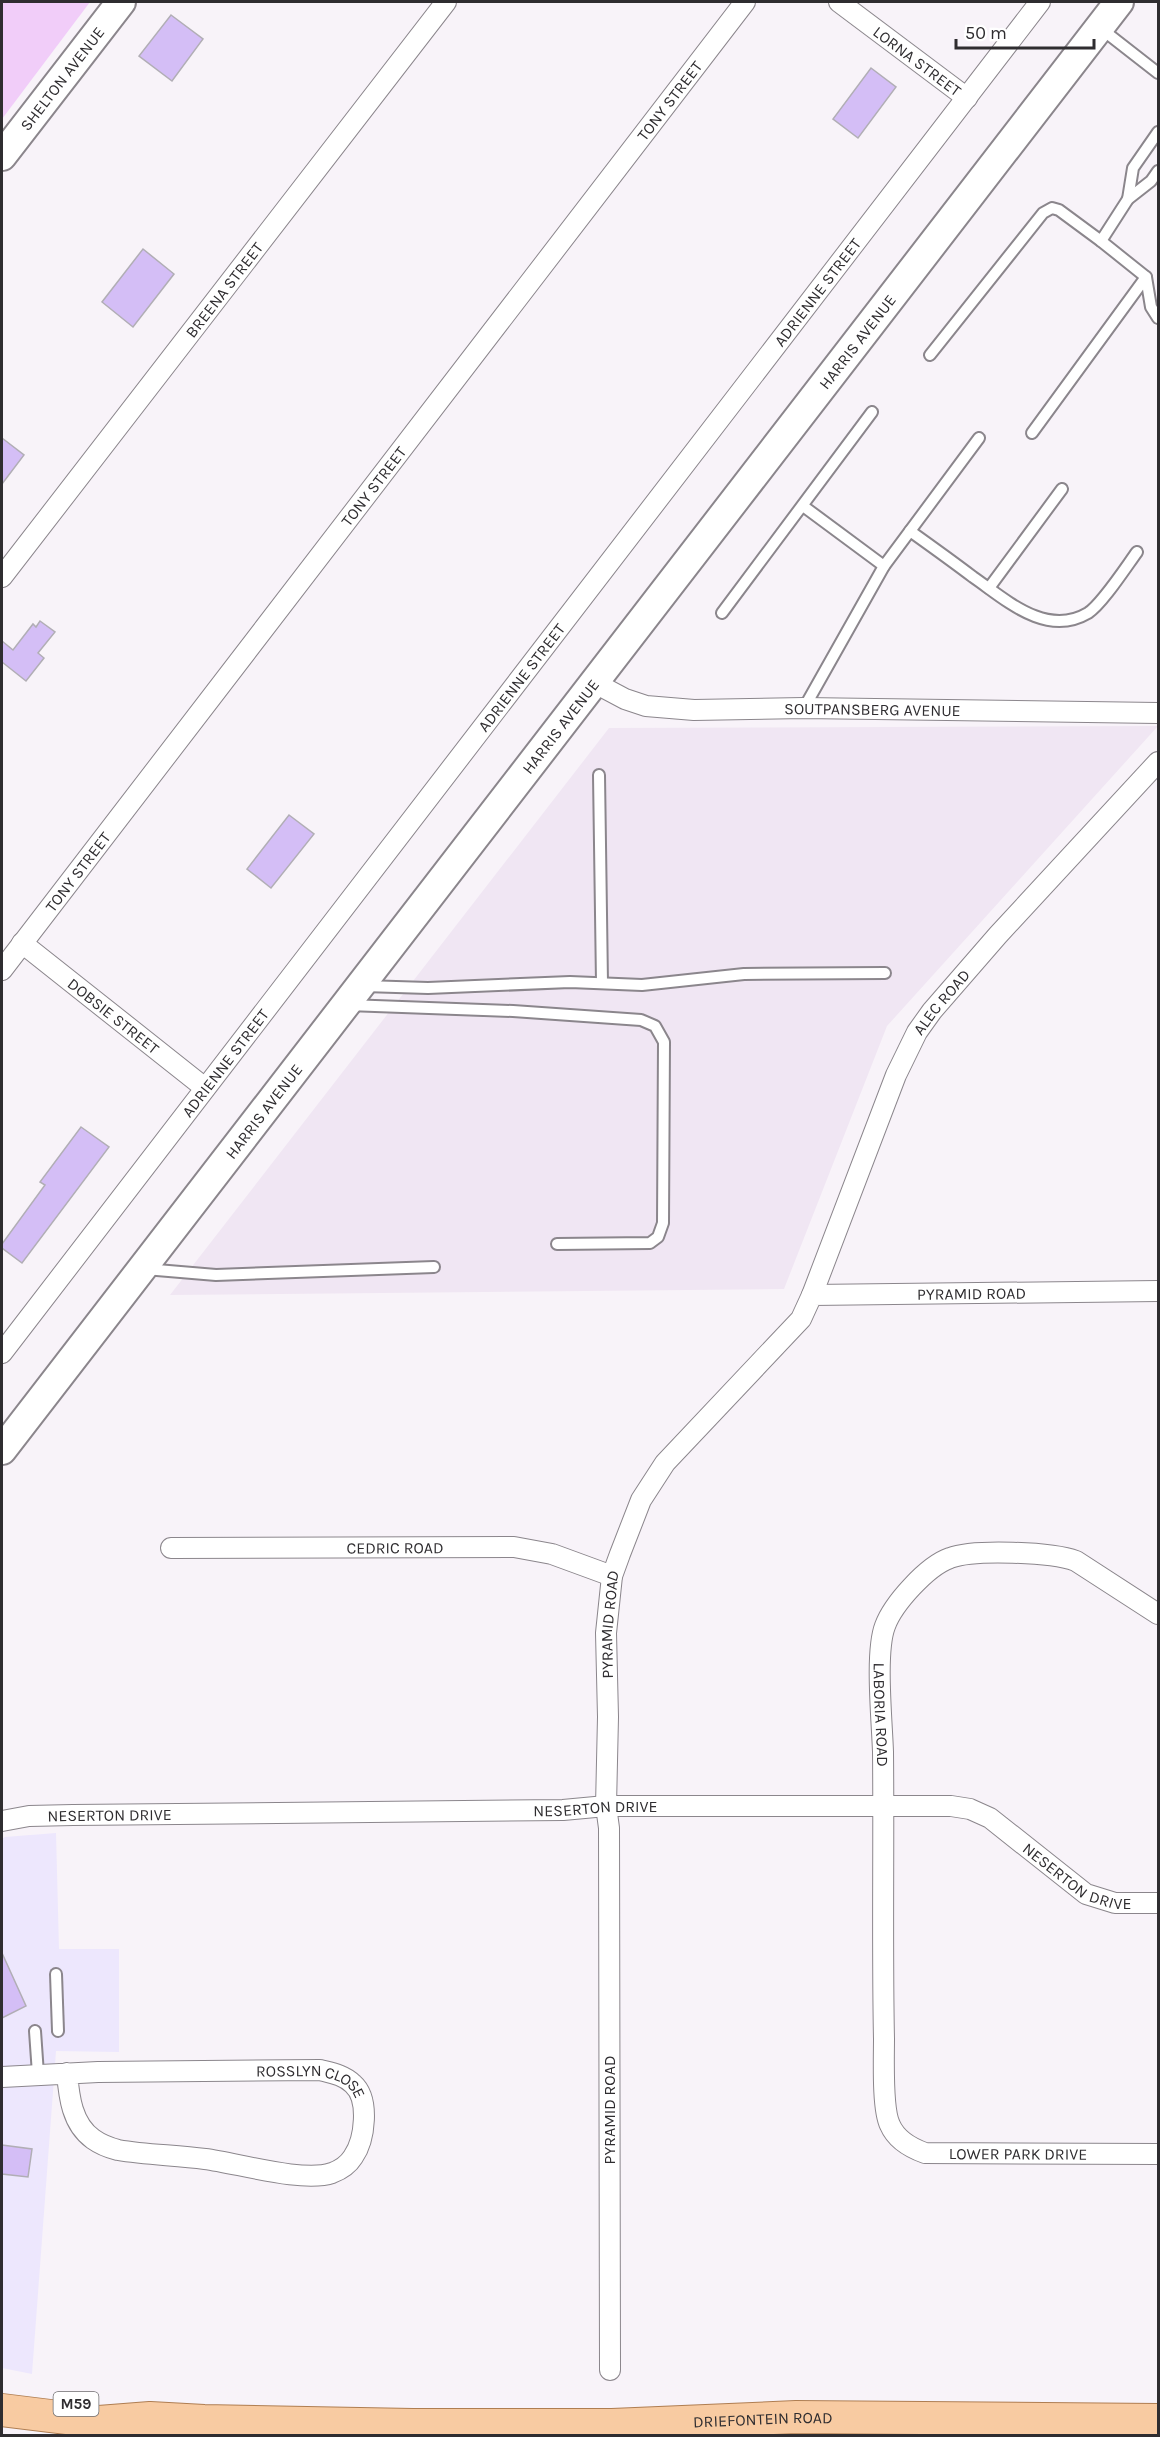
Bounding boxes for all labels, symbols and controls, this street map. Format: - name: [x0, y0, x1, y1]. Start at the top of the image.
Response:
- scale bar: [956, 12, 1094, 50]
- street label: LORNA STREET: [869, 22, 965, 100]
- text: 50 m: [965, 22, 1007, 44]
- street label: SHELTON AVENUE: [16, 23, 108, 135]
- street label: TONY STREET: [633, 57, 706, 145]
- street label: ADRIENNE STREET: [770, 234, 865, 350]
- street label: BREENA STREET: [182, 239, 267, 341]
- street label: HARRIS AVENUE: [815, 291, 900, 393]
- street label: TONY STREET: [337, 443, 410, 530]
- street label: ADRIENNE STREET: [474, 620, 569, 736]
- street label: HARRIS AVENUE: [518, 675, 603, 778]
- street label: SOUTPANSBERG AVENUE: [784, 699, 961, 720]
- street label: TONY STREET: [41, 828, 114, 916]
- street label: ALEC ROAD: [909, 965, 974, 1039]
- street label: DOBSIE STREET: [64, 974, 163, 1058]
- street label: ADRIENNE STREET: [178, 1005, 273, 1121]
- street label: HARRIS AVENUE: [221, 1060, 306, 1163]
- street label: PYRAMID ROAD: [917, 1284, 1026, 1304]
- street label: CEDRIC ROAD: [346, 1538, 444, 1557]
- street label: PYRAMID ROAD: [597, 1567, 623, 1679]
- street label: LABORIA ROAD: [870, 1662, 892, 1767]
- street label: NESERTON DRIVE: [533, 1797, 658, 1820]
- street label: NESERTON DRIVE: [47, 1805, 172, 1826]
- street label: NESERTON DRIVE: [1019, 1839, 1132, 1913]
- street label: PYRAMID ROAD: [600, 2056, 619, 2164]
- street label: ROSSLYN CLOSE: [256, 2061, 369, 2101]
- street label: LOWER PARK DRIVE: [949, 2144, 1087, 2164]
- road number: M59: [54, 2392, 98, 2416]
- street label: DRIEFONTEIN ROAD: [693, 2408, 833, 2431]

